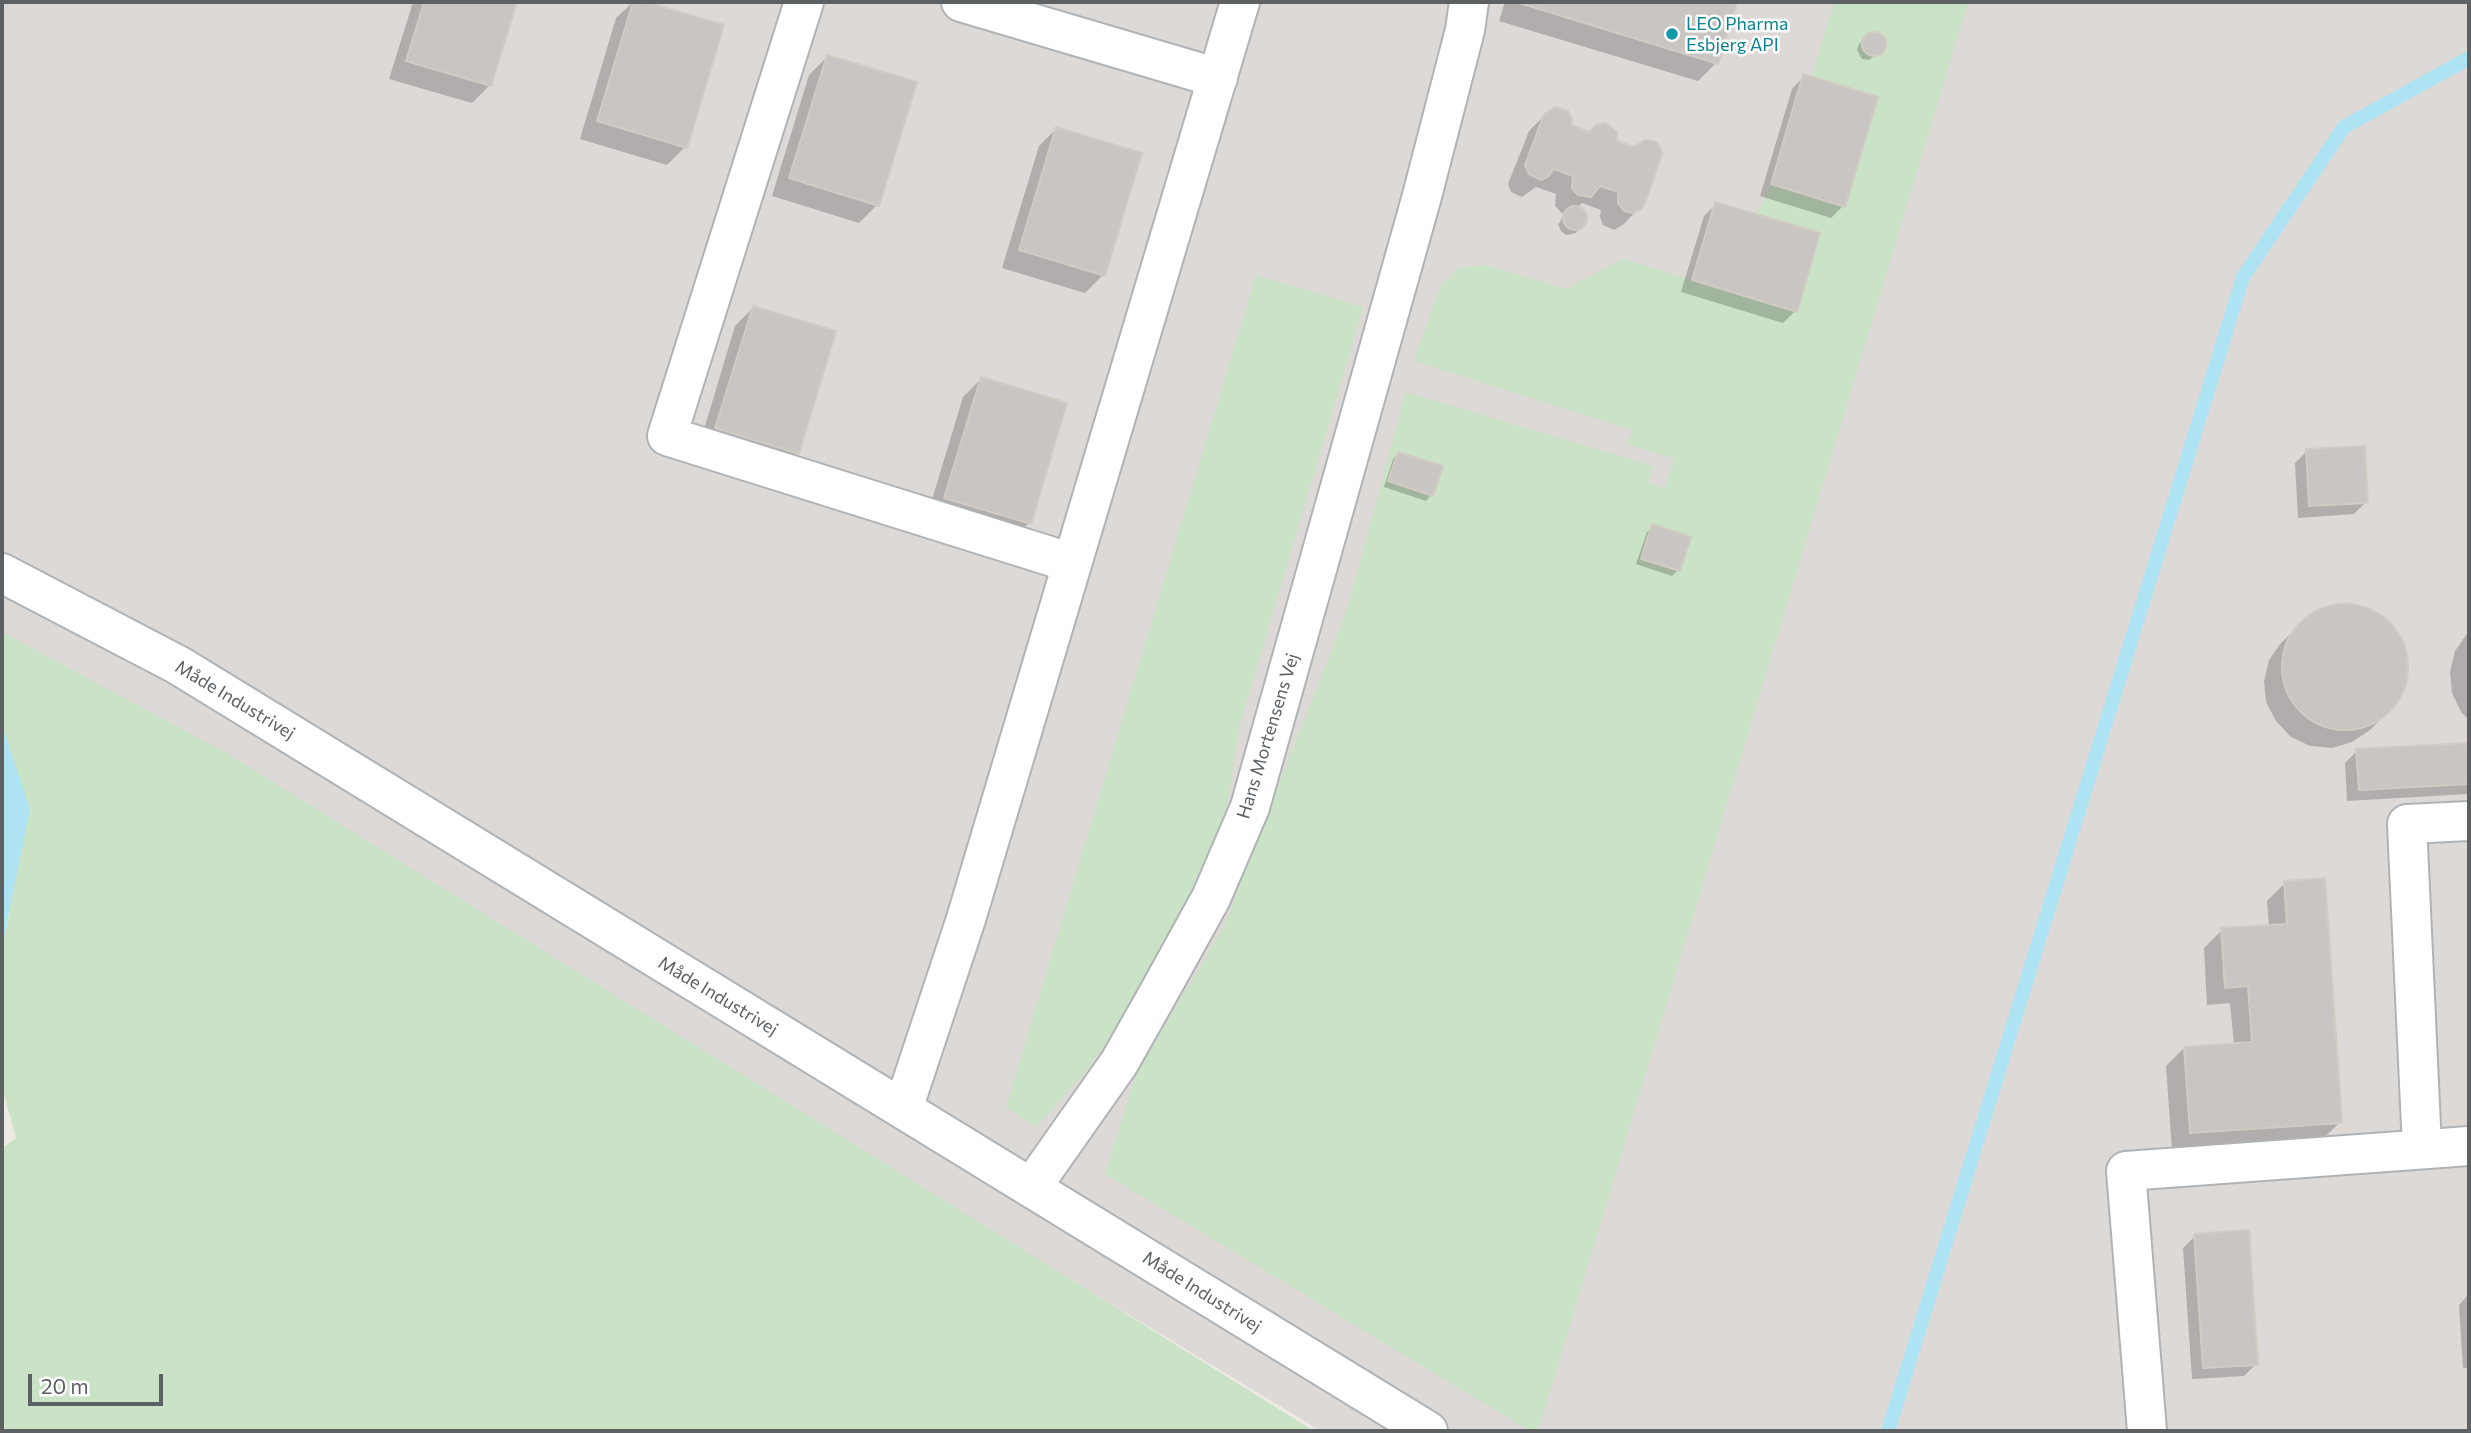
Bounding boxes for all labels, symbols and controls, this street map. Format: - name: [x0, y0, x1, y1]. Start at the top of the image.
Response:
- place label: LEO Pharma Esbjerg API: [1686, 13, 1788, 56]
- marker: LEO Pharma Esbjerg API: [1664, 26, 1680, 42]
- street label: Hans Mortensens Vej: [1233, 651, 1303, 821]
- street label: Måde Industrivej: [171, 656, 299, 744]
- street label: Måde Industrivej: [654, 952, 782, 1040]
- street label: Måde Industrivej: [1139, 1247, 1265, 1337]
- scale bar: [32, 1360, 166, 1404]
- text: 20 m: [41, 1373, 89, 1398]

